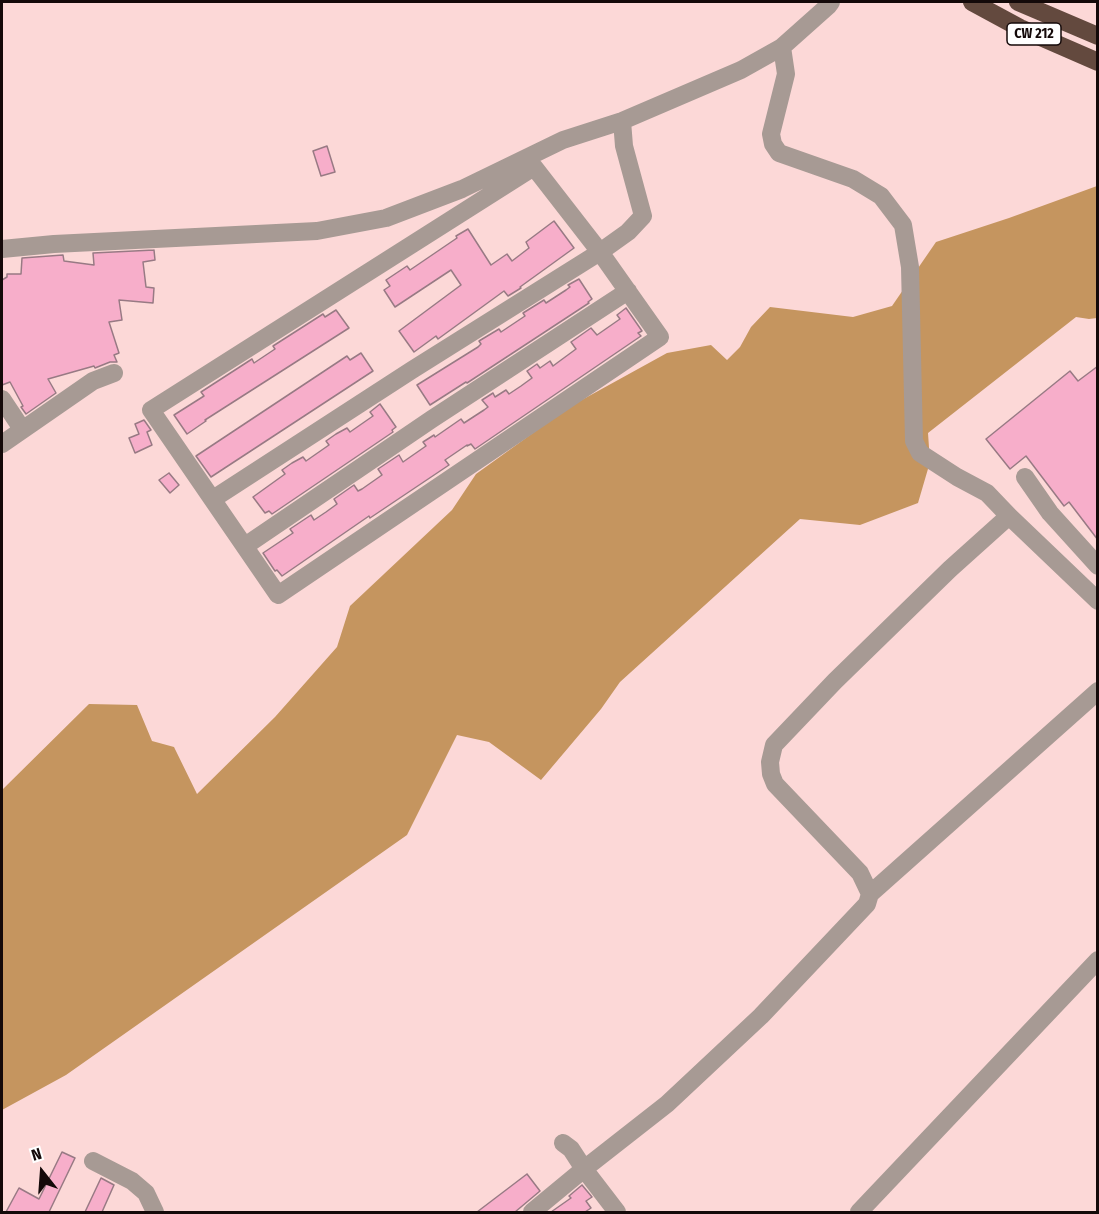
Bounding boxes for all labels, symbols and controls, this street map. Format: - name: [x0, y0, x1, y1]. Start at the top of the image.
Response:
- road number: CW 212: [1007, 23, 1061, 45]
- north arrow: [12, 1142, 72, 1202]
- text: N: [29, 1144, 44, 1165]

